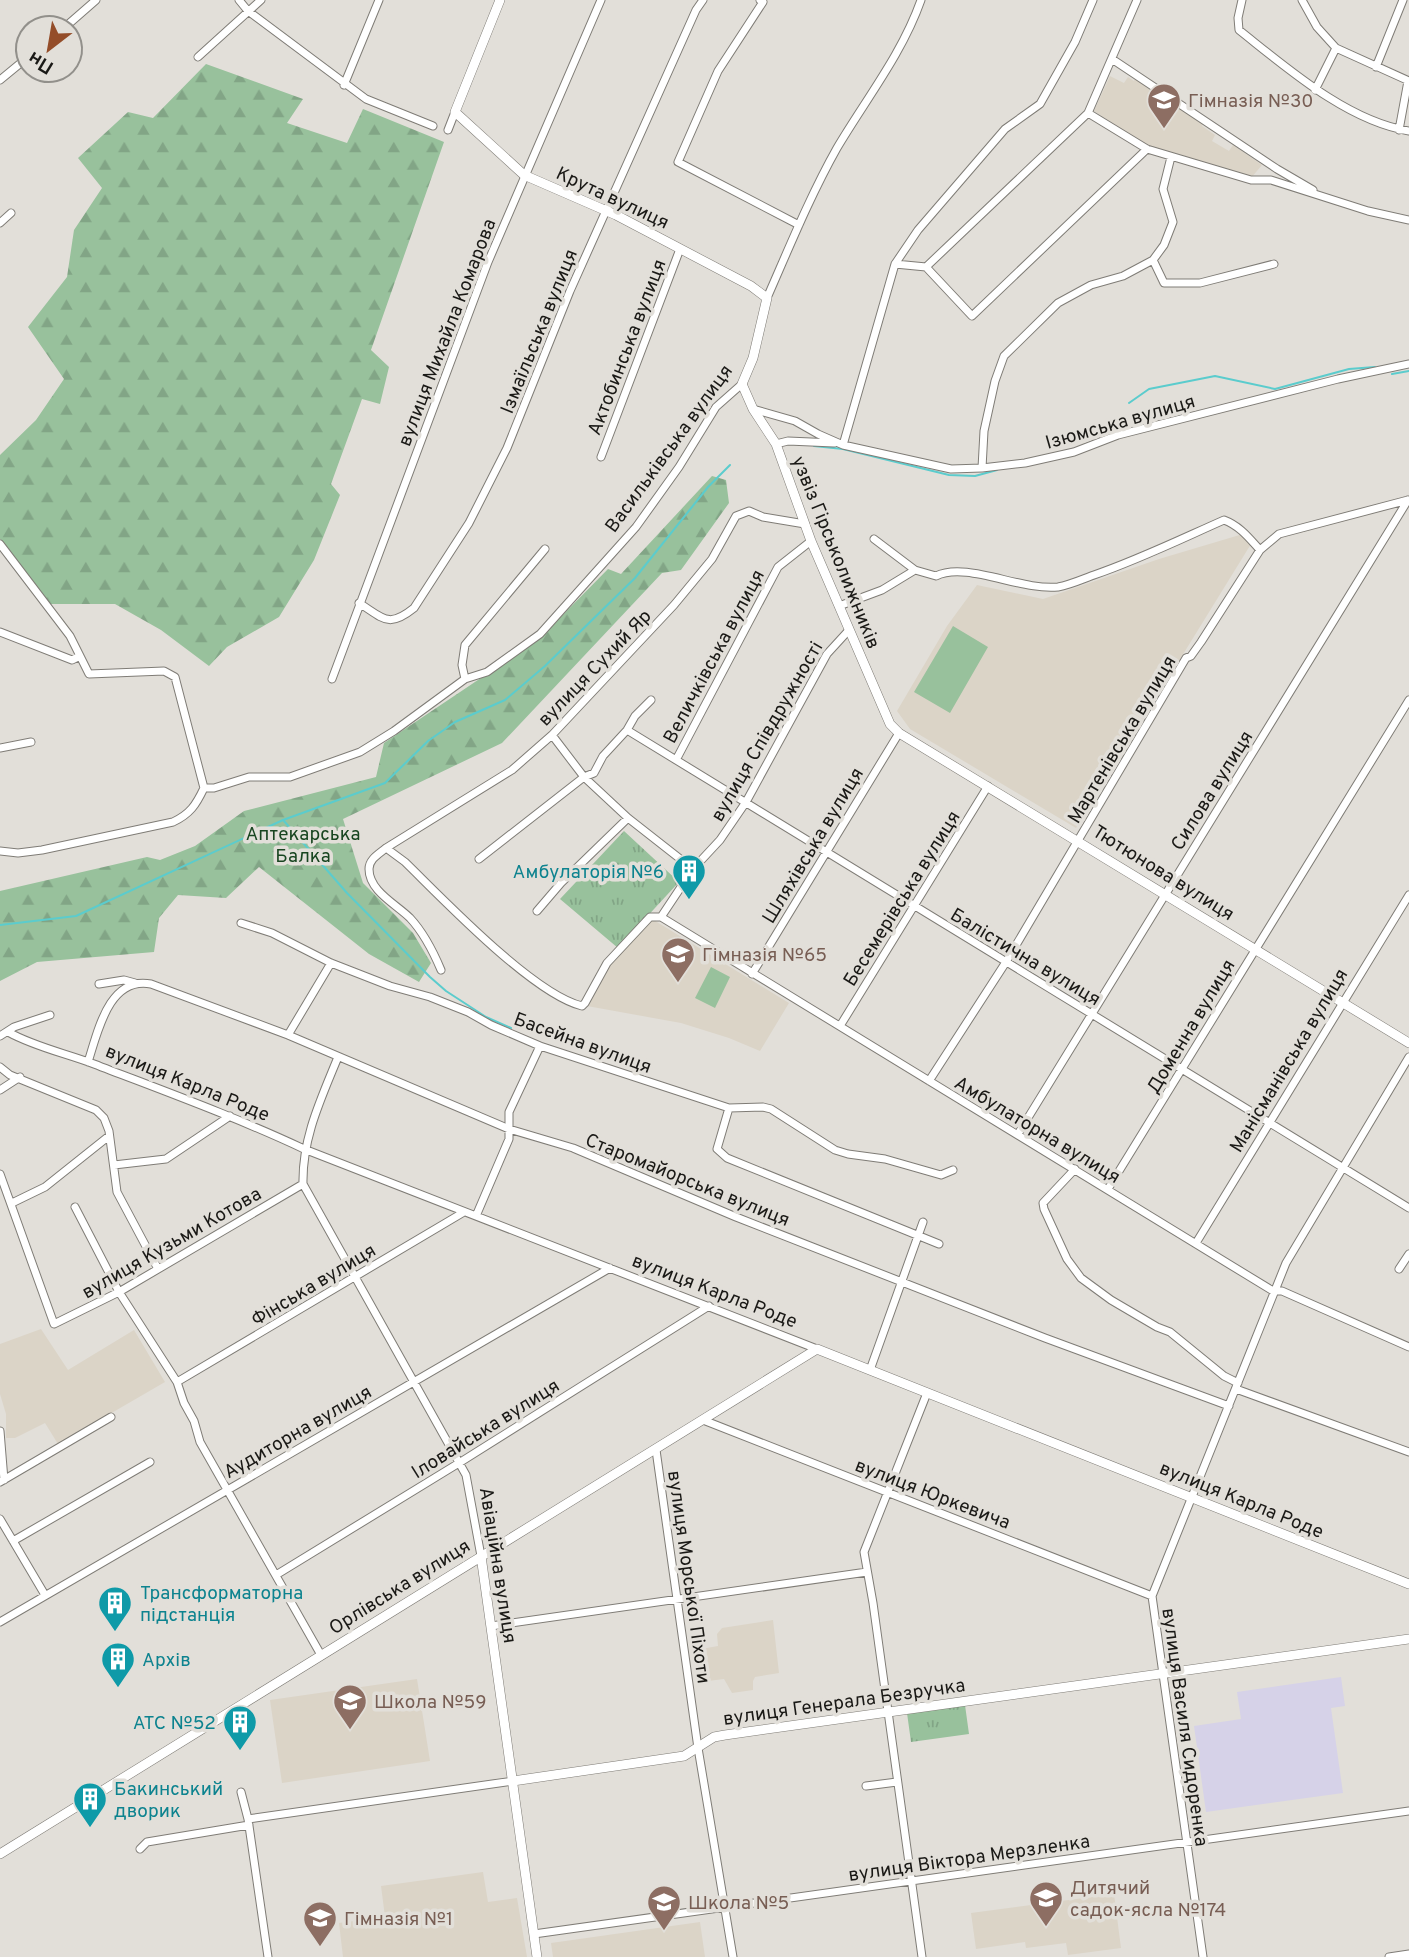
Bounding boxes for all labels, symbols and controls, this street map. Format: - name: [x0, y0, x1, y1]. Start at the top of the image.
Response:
- north arrow: [14, 14, 84, 84]
- text: Пн: [24, 45, 58, 79]
- school or university icon: Гімназія №30: [1145, 81, 1183, 130]
- place label: Гімназія №30: [1188, 90, 1313, 114]
- street label: Крута вулиця: [552, 162, 673, 236]
- street label: вулиця Михайла Комарова: [393, 216, 502, 450]
- street label: Ізмаїльська вулиця: [496, 246, 584, 418]
- street label: Актобинська вулиця: [583, 256, 673, 439]
- street label: Васильківська вулиця: [601, 360, 739, 538]
- street label: Ізюмська вулиця: [1043, 390, 1198, 456]
- street label: узвіз Гірськолижників: [785, 453, 885, 653]
- street label: Величківська вулиця: [659, 566, 771, 748]
- street label: вулиця Сухий Яр: [534, 605, 657, 732]
- street label: вулиця Співдружності: [706, 638, 829, 826]
- street label: Мартенівська вулиця: [1063, 652, 1182, 828]
- street label: Силова вулиця: [1166, 727, 1259, 855]
- street label: Шляхівська вулиця: [758, 764, 870, 928]
- street label: Бесемерівська вулиця: [839, 807, 967, 991]
- street label: Тютюнова вулиця: [1088, 820, 1238, 927]
- park label: Аптекарська Балка: [245, 823, 361, 869]
- building icon: Амбулаторія №6: [670, 852, 708, 901]
- place label: Амбулаторія №6: [513, 861, 664, 885]
- street label: Балістична вулиця: [945, 903, 1105, 1012]
- school or university icon: Гімназія №65: [659, 935, 697, 984]
- place label: Гімназія №65: [702, 944, 827, 968]
- street label: Доменна вулиця: [1142, 955, 1241, 1099]
- street label: Манісманівська вулиця: [1225, 965, 1354, 1157]
- street label: Басейна вулиця: [510, 1008, 655, 1080]
- street label: вулиця Карла Роде: [102, 1040, 273, 1128]
- street label: Амбулаторна вулиця: [949, 1072, 1124, 1190]
- street label: Старомайорська вулиця: [581, 1129, 793, 1233]
- street label: вулиця Кузьми Котова: [78, 1183, 266, 1305]
- street label: Фінська вулиця: [247, 1239, 381, 1332]
- street label: вулиця Карла Роде: [628, 1249, 800, 1334]
- street label: Іловайська вулиця: [408, 1374, 565, 1485]
- street label: Аудиторна вулиця: [220, 1381, 376, 1485]
- street label: вулиця Юркевича: [851, 1454, 1013, 1536]
- street label: вулиця Карла Роде: [1156, 1457, 1327, 1545]
- street label: вулиця Морської Піхоти: [661, 1469, 715, 1685]
- street label: Авіаційна вулиця: [473, 1486, 521, 1645]
- street label: Орлівська вулиця: [325, 1535, 475, 1641]
- place label: Трансформаторна підстанція: [140, 1582, 303, 1628]
- building icon: Трансформаторна підстанція: [96, 1584, 134, 1633]
- street label: вулиця Василя Сидоренка: [1155, 1607, 1213, 1848]
- building icon: Архів: [99, 1640, 137, 1689]
- place label: Архів: [142, 1649, 191, 1673]
- street label: вулиця Генерала Безручка: [722, 1674, 967, 1732]
- school or university icon: Школа №59: [331, 1682, 369, 1731]
- place label: Школа №59: [374, 1691, 487, 1715]
- building icon: АТС №52: [221, 1703, 259, 1752]
- place label: АТС №52: [133, 1712, 216, 1736]
- place label: Бакинський дворик: [114, 1778, 223, 1824]
- building icon: Бакинський дворик: [71, 1780, 109, 1829]
- street label: вулиця Віктора Мерзленка: [847, 1830, 1092, 1888]
- place label: Дитячий садок-ясла №174: [1070, 1877, 1226, 1923]
- school or university icon: Дитячий садок-ясла №174: [1027, 1879, 1065, 1928]
- school or university icon: Школа №5: [645, 1883, 683, 1932]
- place label: Школа №5: [688, 1892, 789, 1916]
- school or university icon: Гімназія №1: [301, 1899, 339, 1948]
- place label: Гімназія №1: [344, 1908, 453, 1932]

